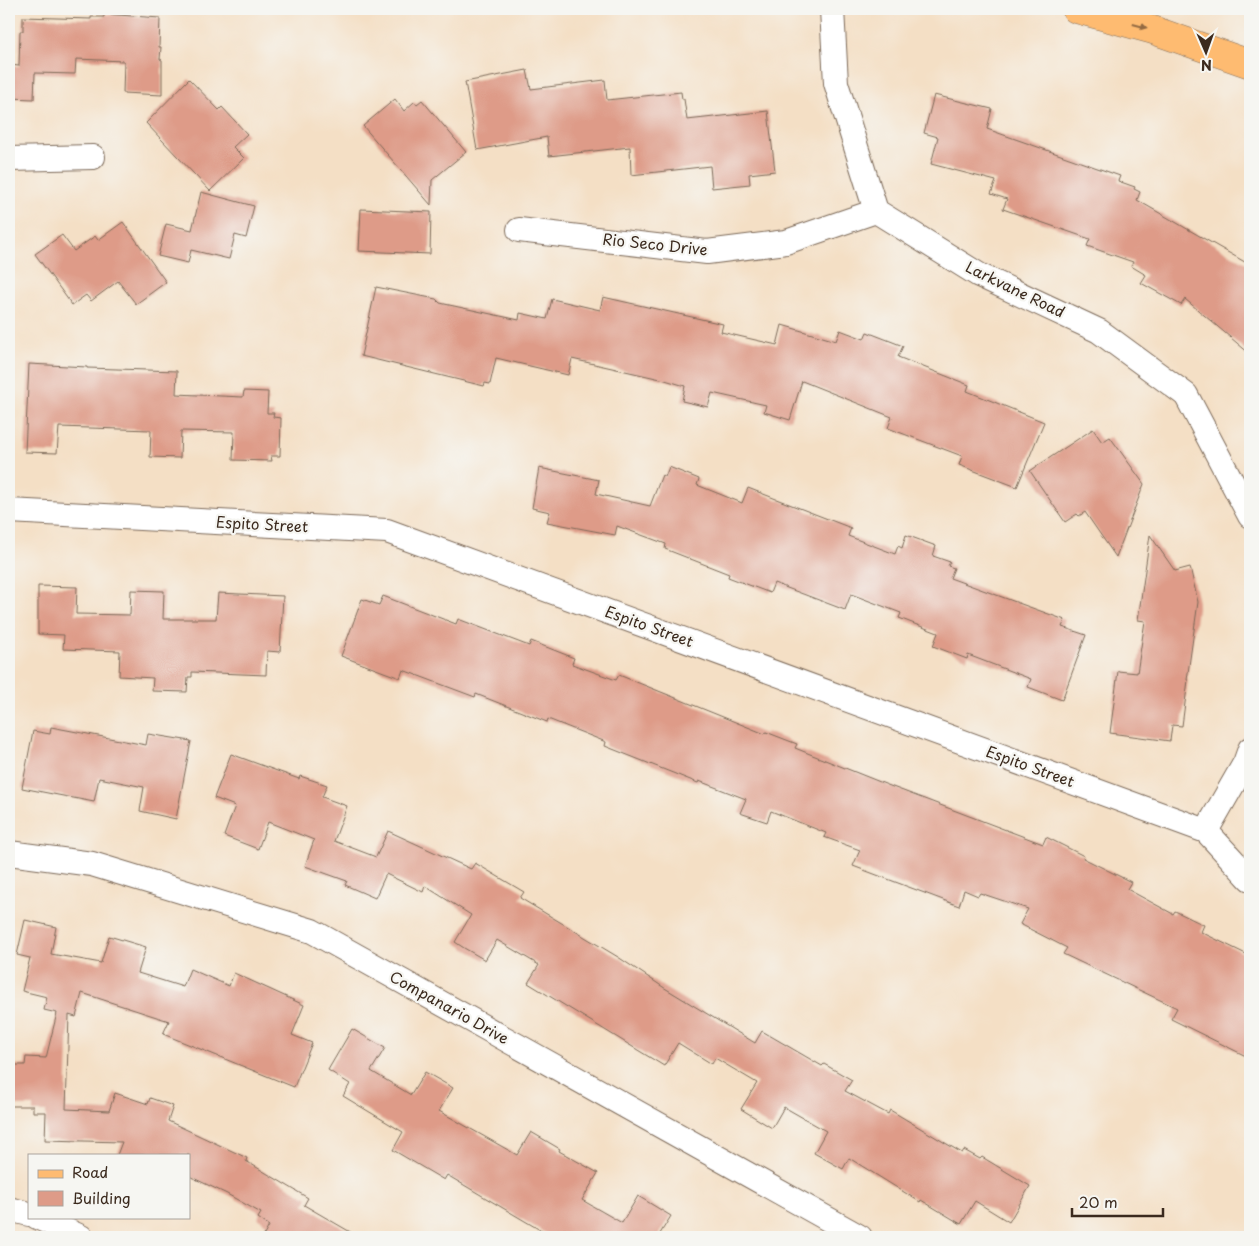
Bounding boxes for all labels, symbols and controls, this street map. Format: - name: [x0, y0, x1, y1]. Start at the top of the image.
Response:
- one-way arrow: [1132, 22, 1147, 30]
- north arrow: [1182, 28, 1232, 78]
- text: N: [1201, 55, 1212, 76]
- street label: Rio Seco Drive: [602, 227, 709, 260]
- street label: Larkvane Road: [962, 255, 1069, 323]
- street label: Espito Street: [215, 510, 309, 537]
- street label: Espito Street: [602, 599, 697, 652]
- street label: Espito Street: [983, 739, 1078, 792]
- street label: Companario Drive: [386, 964, 514, 1049]
- legend: [28, 1154, 190, 1218]
- text: Road: [72, 1160, 108, 1183]
- text: Building: [72, 1186, 131, 1209]
- scale bar: [1072, 1186, 1163, 1218]
- text: 20 m: [1079, 1190, 1118, 1213]

